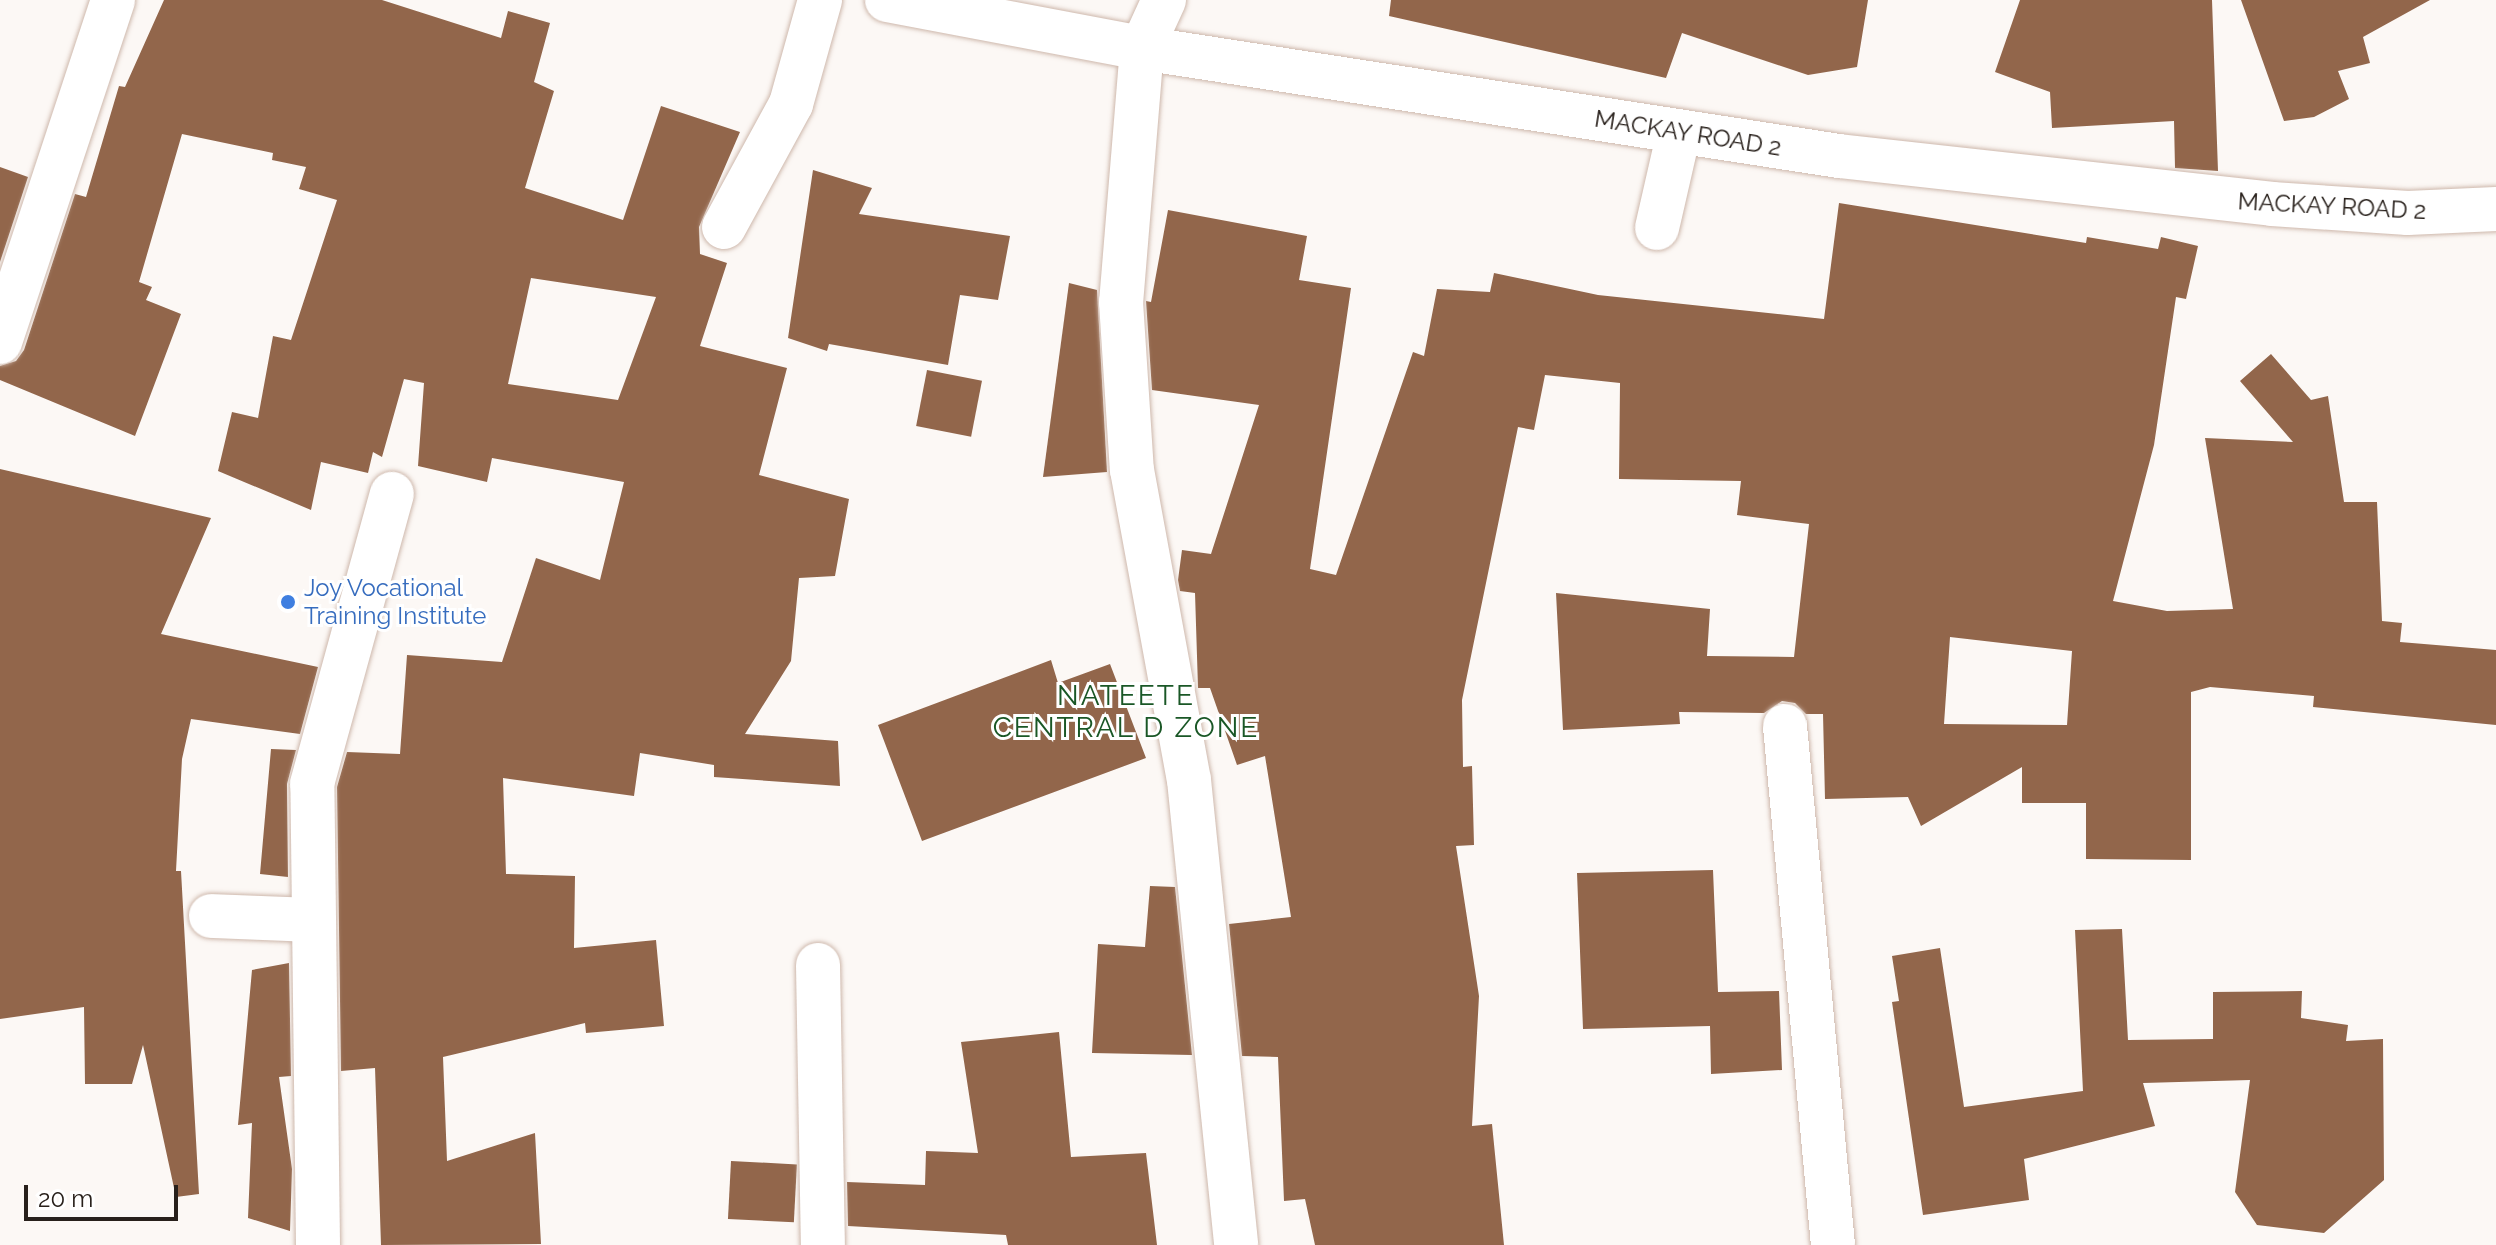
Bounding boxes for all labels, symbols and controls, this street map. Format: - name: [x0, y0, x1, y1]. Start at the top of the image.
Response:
- street label: MACKAY ROAD 2: [1592, 104, 1784, 162]
- street label: MACKAY ROAD 2: [2237, 187, 2427, 225]
- place label: Joy Vocational Training Institute: [304, 574, 486, 630]
- marker: Joy Vocational Training Institute: [279, 593, 297, 611]
- district label: NATEETE CENTRAL D ZONE: [992, 679, 1260, 745]
- scale bar: [28, 1169, 182, 1219]
- text: 20 m: [38, 1184, 93, 1213]

